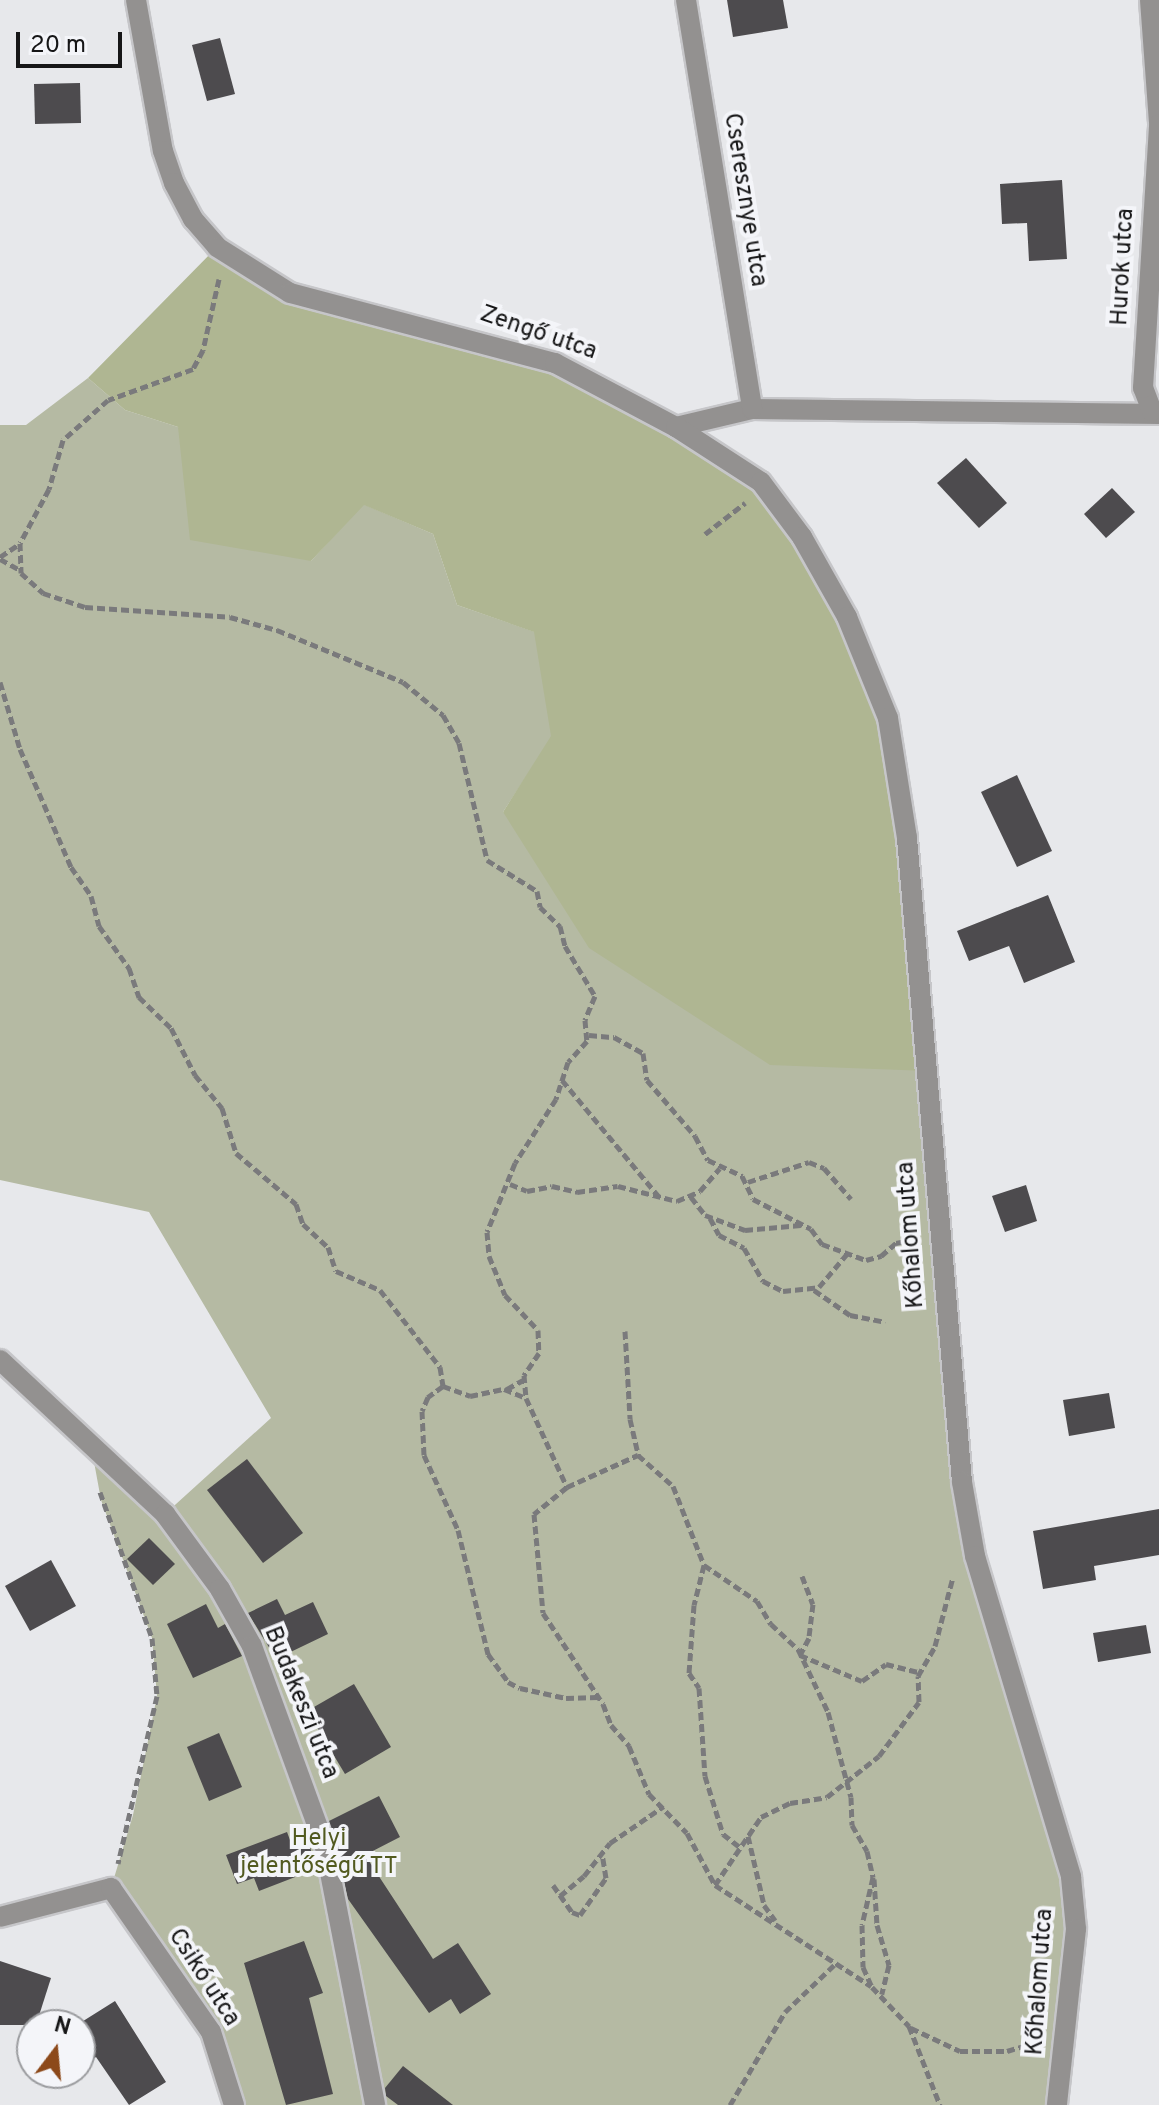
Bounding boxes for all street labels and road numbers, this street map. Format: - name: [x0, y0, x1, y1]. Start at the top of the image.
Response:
- street label: Cseresznye utca: [716, 111, 772, 289]
- street label: Hurok utca: [1107, 207, 1141, 327]
- street label: Zengő utca: [476, 301, 600, 367]
- street label: Kőhalom utca: [893, 1161, 931, 1309]
- street label: Budakeszi utca: [256, 1623, 344, 1783]
- street label: Kőhalom utca: [1022, 1908, 1060, 2056]
- street label: Csikó utca: [161, 1924, 245, 2032]

